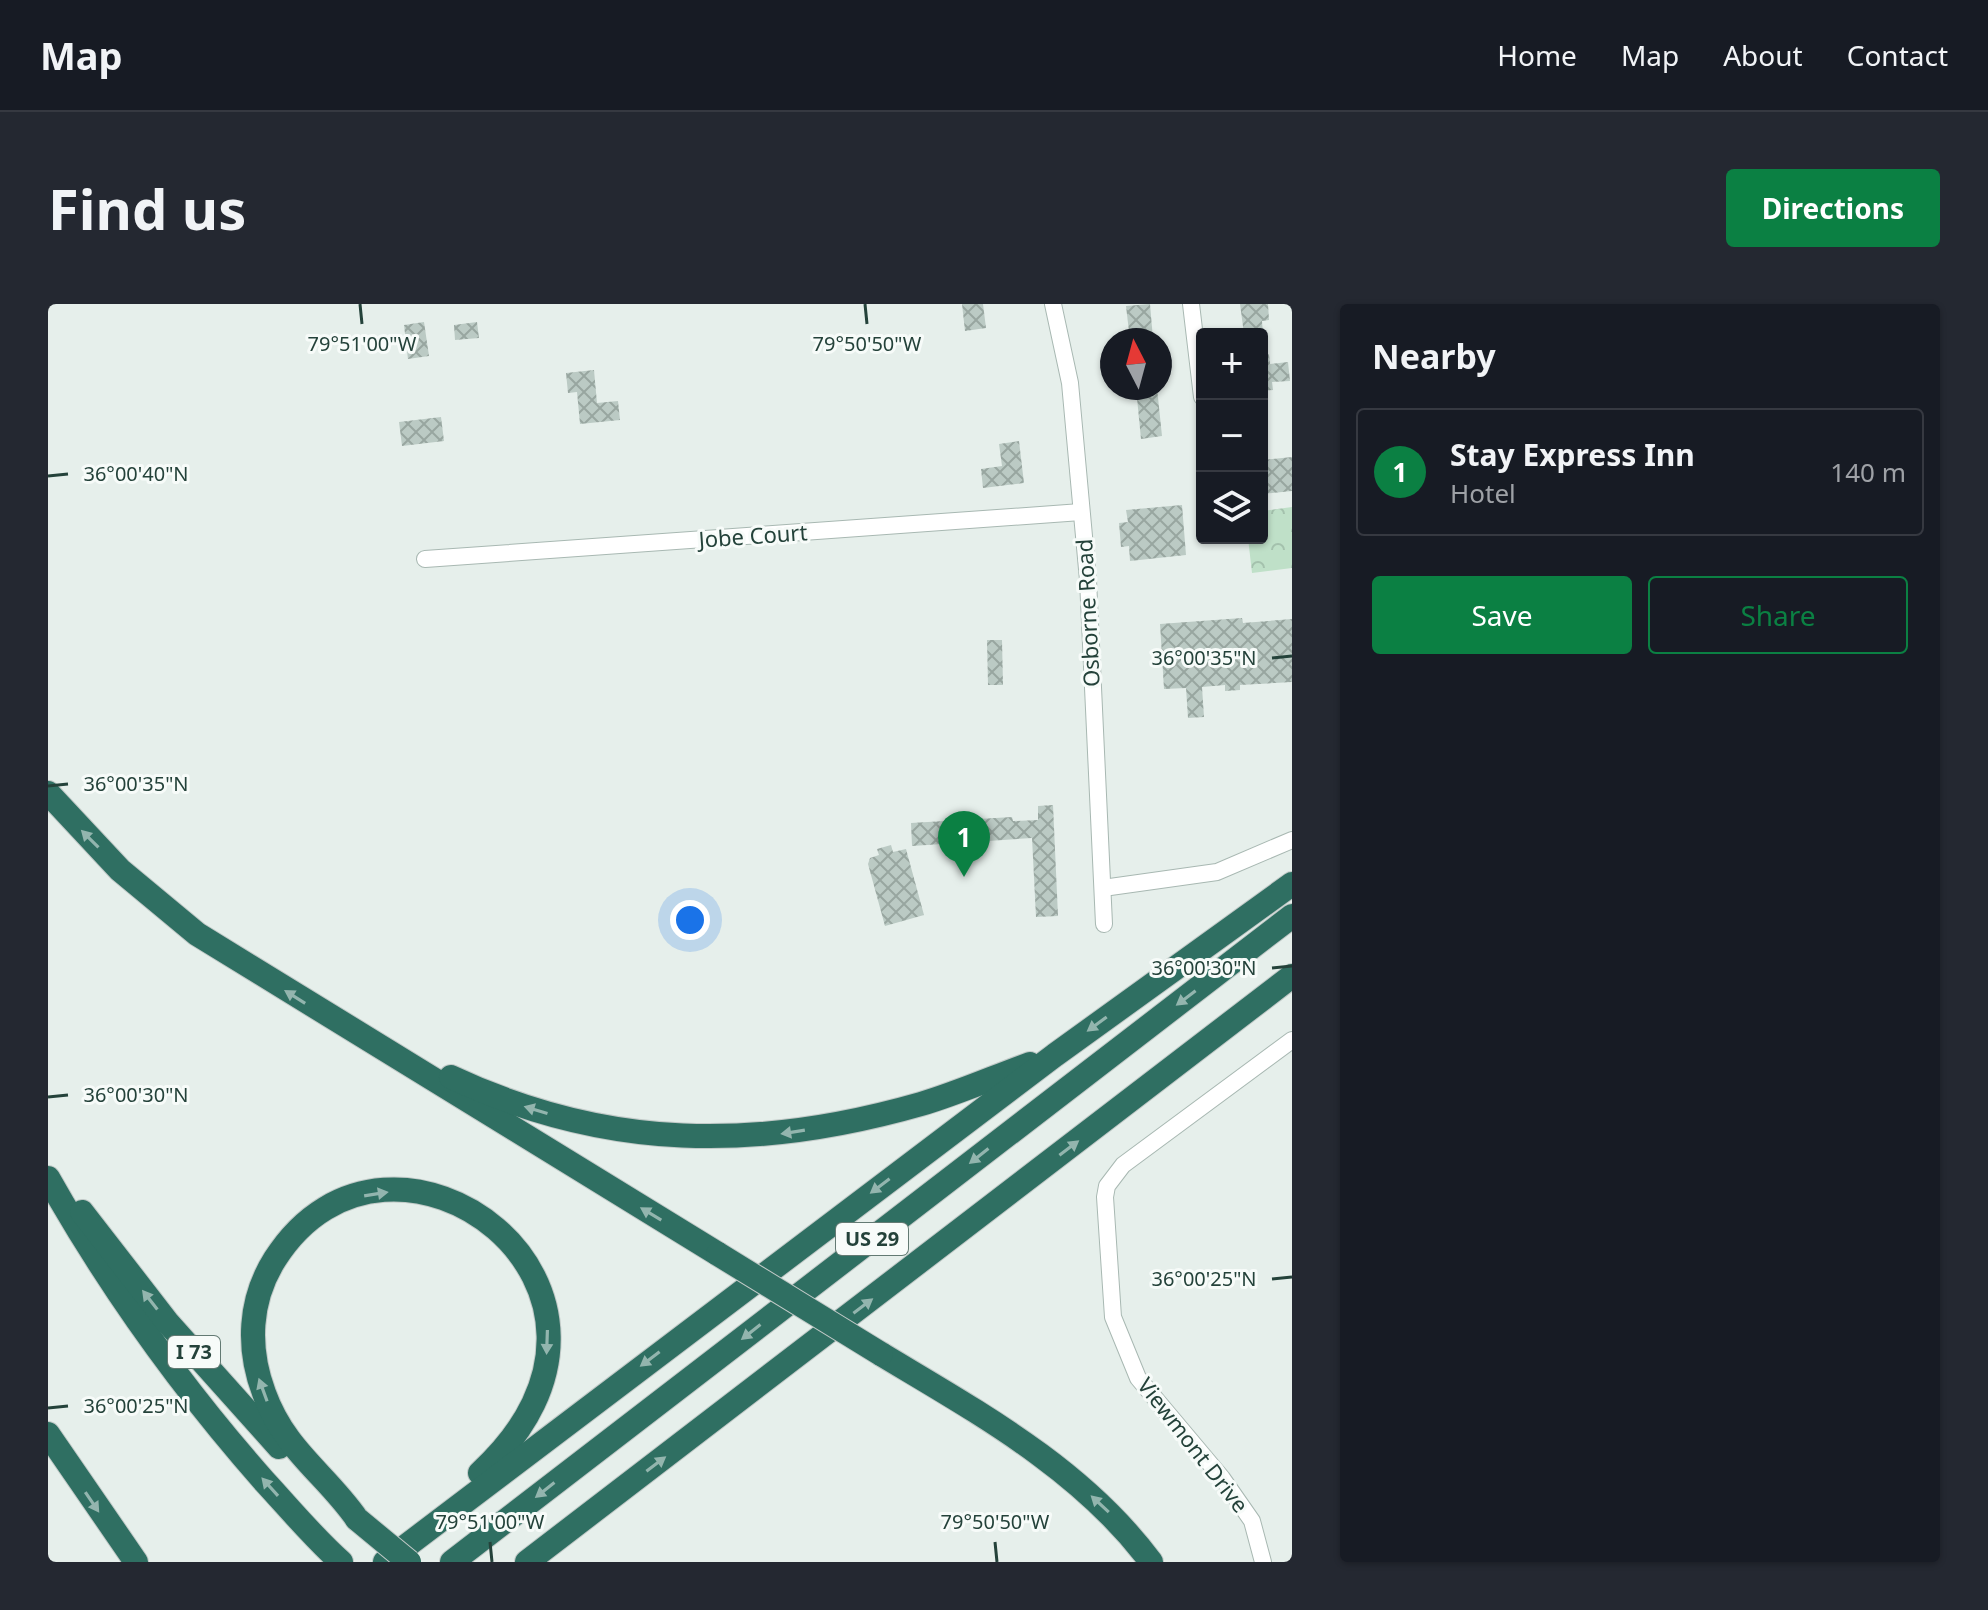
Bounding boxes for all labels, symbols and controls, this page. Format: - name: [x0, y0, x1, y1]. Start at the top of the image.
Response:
- text: Map: [40, 29, 123, 81]
- text: Home: [1497, 36, 1577, 74]
- text: Map: [1621, 36, 1679, 74]
- text: About: [1723, 36, 1803, 74]
- text: Contact: [1847, 36, 1948, 74]
- button: Directions: [1726, 169, 1940, 247]
- text: Find us: [48, 170, 246, 246]
- north arrow: [1100, 328, 1172, 400]
- map controls: [1196, 328, 1268, 544]
- button: +: [1196, 328, 1268, 400]
- text: 79°51'00"W: [308, 330, 417, 357]
- text: 79°50'50"W: [813, 330, 922, 357]
- text: Nearby: [1372, 333, 1496, 379]
- button: −: [1196, 400, 1268, 472]
- text: Stay Express Inn: [1450, 434, 1695, 475]
- text: 1: [1393, 454, 1407, 490]
- text: 140 m: [1830, 454, 1906, 490]
- text: 36°00'40"N: [83, 460, 189, 487]
- button: layers: [1196, 472, 1268, 544]
- text: Hotel: [1450, 475, 1516, 511]
- street label: Jobe Court: [696, 516, 808, 554]
- street label: Osborne Road: [1068, 538, 1106, 688]
- button: Save: [1372, 576, 1632, 654]
- button: Share: [1648, 576, 1908, 654]
- text: 36°00'35"N: [1151, 644, 1257, 671]
- text: 36°00'35"N: [83, 770, 189, 797]
- pin: 1: [938, 811, 990, 877]
- one-way arrow: [81, 830, 99, 849]
- your location: [670, 900, 710, 940]
- text: 36°00'30"N: [1151, 954, 1257, 981]
- one-way arrow: [1176, 989, 1196, 1005]
- one-way arrow: [284, 990, 306, 1004]
- one-way arrow: [1086, 1016, 1108, 1032]
- text: 36°00'30"N: [83, 1081, 189, 1108]
- one-way arrow: [524, 1103, 548, 1116]
- one-way arrow: [780, 1127, 805, 1139]
- one-way arrow: [1059, 1140, 1079, 1156]
- one-way arrow: [969, 1148, 990, 1164]
- one-way arrow: [870, 1177, 890, 1193]
- one-way arrow: [364, 1187, 389, 1199]
- one-way arrow: [640, 1207, 662, 1221]
- road number: US 29: [836, 1223, 908, 1255]
- text: 36°00'25"N: [1151, 1265, 1257, 1292]
- one-way arrow: [143, 1290, 159, 1310]
- one-way arrow: [853, 1298, 873, 1314]
- one-way arrow: [741, 1323, 761, 1339]
- one-way arrow: [540, 1330, 553, 1355]
- road number: I 73: [168, 1336, 220, 1368]
- one-way arrow: [640, 1350, 660, 1366]
- street label: Viewmont Drive: [1132, 1371, 1256, 1518]
- one-way arrow: [256, 1377, 268, 1401]
- text: 36°00'25"N: [83, 1392, 189, 1419]
- one-way arrow: [646, 1456, 666, 1472]
- one-way arrow: [262, 1478, 280, 1497]
- one-way arrow: [535, 1482, 555, 1498]
- one-way arrow: [85, 1491, 100, 1512]
- one-way arrow: [1090, 1495, 1109, 1513]
- text: 79°51'00"W: [436, 1508, 545, 1535]
- text: 79°50'50"W: [941, 1508, 1050, 1535]

